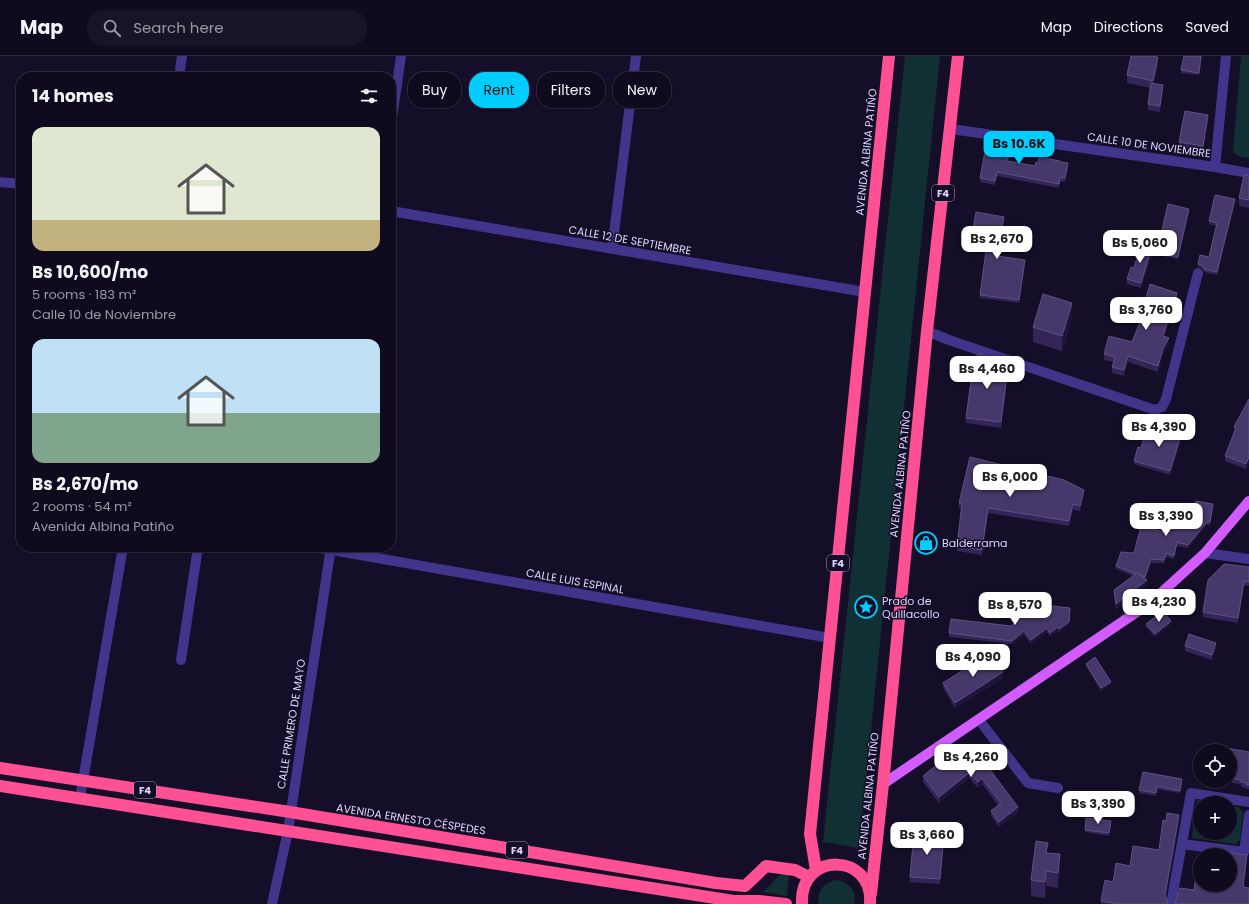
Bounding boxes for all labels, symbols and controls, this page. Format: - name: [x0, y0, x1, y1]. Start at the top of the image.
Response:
- search box: [87, 10, 367, 46]
- text: Map: [20, 14, 63, 41]
- icon: search: [101, 17, 123, 39]
- text: Search here: [133, 17, 224, 38]
- text: Map: [1041, 17, 1072, 37]
- text: Directions: [1094, 17, 1163, 37]
- text: Saved: [1185, 17, 1229, 37]
- chip: Buy: [408, 72, 461, 108]
- chip: Rent: [469, 72, 529, 108]
- chip: Filters: [537, 72, 605, 108]
- chip: New: [613, 72, 671, 108]
- text: 14 homes: [32, 84, 114, 108]
- icon: filters: [358, 85, 380, 107]
- street label: AVENIDA ALBINA PATIÑO: [851, 87, 881, 216]
- street label: CALLE 10 DE NOVIEMBRE: [1086, 128, 1212, 162]
- pin: Bs 10.6K: [978, 131, 1060, 165]
- text: Bs 10.6K: [993, 134, 1045, 153]
- icon: home: [170, 153, 242, 225]
- road number: F4: [932, 185, 954, 201]
- street label: CALLE 12 DE SEPTIEMBRE: [567, 221, 693, 259]
- pin: Bs 2,670: [956, 226, 1038, 260]
- text: Bs 2,670: [970, 229, 1024, 248]
- pin: Bs 5,060: [1099, 230, 1181, 264]
- text: Bs 5,060: [1112, 233, 1168, 252]
- text: Bs 10,600/mo: [32, 260, 148, 284]
- text: 5 rooms · 183 m²: [32, 285, 136, 304]
- pin: Bs 3,760: [1105, 297, 1187, 331]
- text: Bs 3,760: [1119, 300, 1173, 319]
- text: Calle 10 de Noviembre: [32, 305, 176, 324]
- pin: Bs 4,460: [946, 356, 1028, 390]
- text: Bs 4,460: [959, 359, 1015, 378]
- icon: home: [170, 365, 242, 437]
- street label: AVENIDA ALBINA PATIÑO: [885, 409, 915, 538]
- pin: Bs 4,390: [1118, 414, 1200, 448]
- text: Bs 4,390: [1131, 417, 1187, 436]
- pin: Bs 6,000: [969, 464, 1051, 498]
- text: Bs 6,000: [982, 467, 1038, 486]
- text: Bs 2,670/mo: [32, 472, 138, 496]
- text: 2 rooms · 54 m²: [32, 497, 132, 516]
- pin: Bs 3,390: [1125, 503, 1207, 537]
- text: Bs 3,390: [1139, 506, 1193, 525]
- text: Avenida Albina Patiño: [32, 517, 174, 536]
- shop icon: Balderrama: [913, 530, 939, 556]
- place label: Balderrama: [942, 535, 1008, 551]
- road number: F4: [827, 555, 849, 571]
- street label: CALLE LUIS ESPINAL: [525, 564, 626, 598]
- pin: Bs 4,230: [1118, 589, 1200, 623]
- pin: Bs 8,570: [974, 592, 1056, 626]
- text: Bs 4,230: [1132, 592, 1186, 611]
- place label: Prado de Quillacollo: [882, 593, 939, 622]
- place icon: Prado de Quillacollo: [853, 594, 879, 620]
- text: Bs 8,570: [988, 595, 1042, 614]
- pin: Bs 4,090: [932, 644, 1014, 678]
- text: Bs 4,090: [945, 647, 1001, 666]
- street label: CALLE PRIMERO DE MAYO: [273, 657, 309, 790]
- street label: AVENIDA ALBINA PATIÑO: [853, 731, 883, 860]
- pin: Bs 4,260: [930, 744, 1012, 778]
- map controls: [1193, 744, 1237, 892]
- button: locate: [1193, 744, 1237, 788]
- text: Bs 4,260: [943, 747, 999, 766]
- road number: F4: [134, 782, 156, 798]
- pin: Bs 3,390: [1057, 791, 1139, 825]
- text: Bs 3,390: [1071, 794, 1125, 813]
- button: +: [1193, 796, 1237, 840]
- street label: AVENIDA ERNESTO CÉSPEDES: [335, 799, 487, 839]
- pin: Bs 3,660: [886, 822, 968, 856]
- text: Bs 3,660: [899, 825, 955, 844]
- road number: F4: [506, 842, 528, 858]
- button: −: [1193, 848, 1237, 892]

